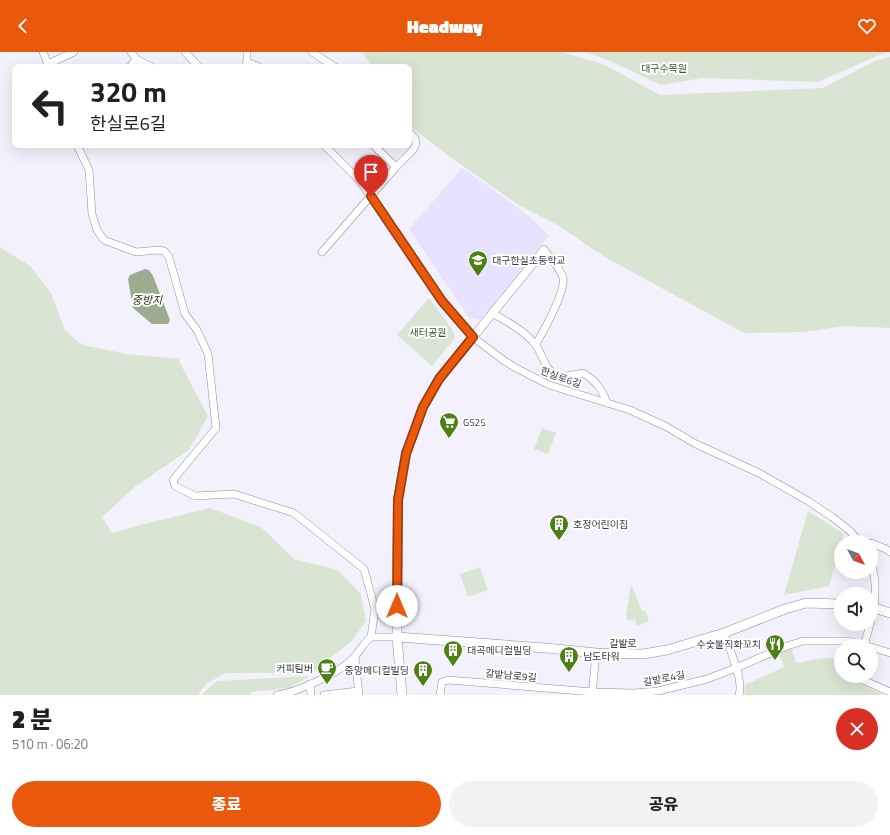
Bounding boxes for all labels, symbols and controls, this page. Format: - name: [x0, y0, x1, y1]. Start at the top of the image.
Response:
- text: Headway: [407, 13, 483, 40]
- icon: back: [12, 15, 34, 37]
- icon: heart: [856, 15, 878, 37]
- park label: 대구수목원: [641, 61, 687, 76]
- text: 320 m: [90, 70, 167, 113]
- icon: left: [24, 80, 76, 132]
- text: 한실로6길: [90, 110, 166, 137]
- pin: [354, 155, 388, 196]
- icon: arrive: [360, 161, 382, 183]
- school or university icon: 대구한실초등학교: [467, 249, 489, 277]
- place label: 대구한실초등학교: [492, 253, 566, 268]
- water label: 중방지: [132, 292, 163, 308]
- park label: 새터공원: [410, 325, 446, 340]
- street label: 한실로6길: [538, 363, 583, 392]
- supermarket icon: GS25: [438, 411, 460, 439]
- place label: GS25: [463, 415, 486, 430]
- building icon: 호정어린이집: [548, 513, 570, 541]
- place label: 호정어린이집: [573, 517, 628, 532]
- north arrow: [834, 535, 878, 579]
- map controls: [834, 535, 878, 683]
- position arrow: [376, 585, 418, 627]
- button: sound: [834, 587, 878, 631]
- restaurant icon: 수숯불직화꼬치: [764, 633, 786, 661]
- street label: 갈밭로: [609, 636, 637, 651]
- place label: 수숯불직화꼬치: [697, 637, 761, 652]
- building icon: 대곡메디컬빌딩: [442, 639, 464, 667]
- button: search: [834, 639, 878, 683]
- place label: 대곡메디컬빌딩: [467, 643, 531, 658]
- building icon: 남도타워: [558, 645, 580, 673]
- place label: 남도타워: [583, 649, 620, 664]
- cafe icon: 커피팀버: [316, 657, 338, 685]
- building icon: 중앙메디컬빌딩: [412, 659, 434, 687]
- place label: 커피팀버: [276, 661, 313, 676]
- place label: 중앙메디컬빌딩: [345, 663, 409, 678]
- street label: 갈밭남로9길: [485, 666, 537, 685]
- street label: 갈밭로4길: [642, 667, 686, 690]
- text: 2 분: [12, 701, 52, 737]
- button: close: [836, 708, 878, 750]
- text: 510 m · 06:20: [12, 734, 88, 754]
- button: 종료: [12, 781, 441, 827]
- button: 공유: [449, 781, 878, 827]

